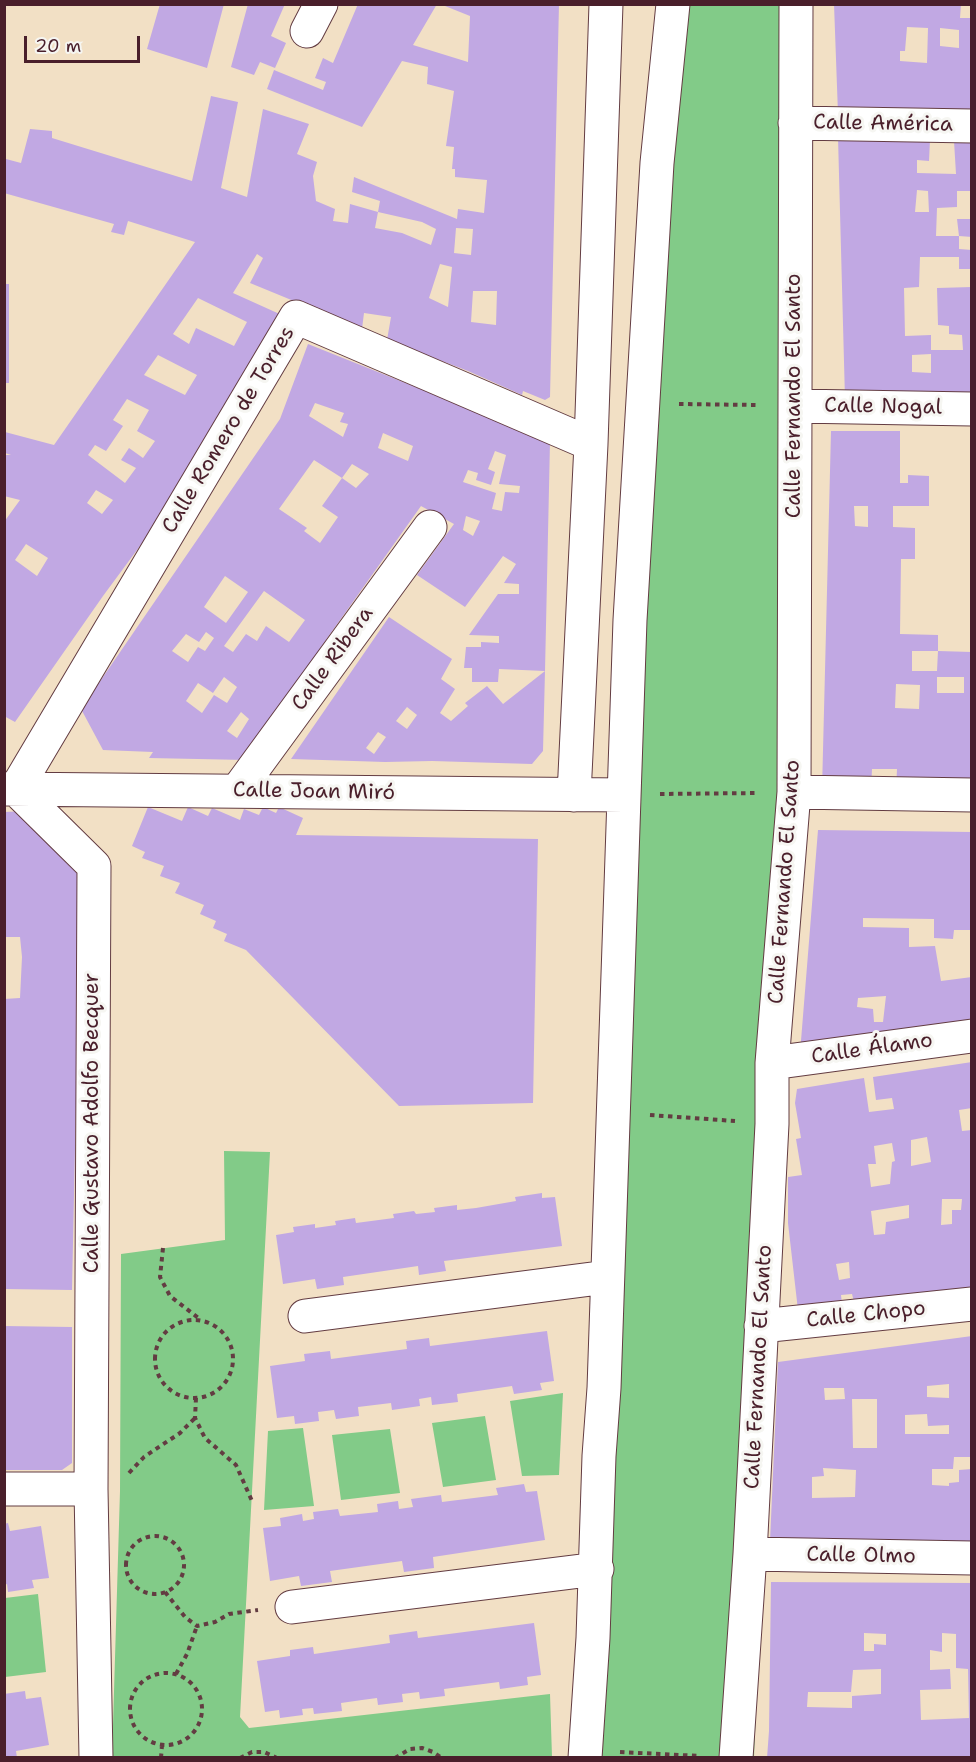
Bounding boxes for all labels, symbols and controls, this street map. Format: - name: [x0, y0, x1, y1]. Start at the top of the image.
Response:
- scale bar: [27, 24, 142, 62]
- text: 20 m: [35, 34, 81, 58]
- street label: Calle América: [813, 110, 953, 138]
- street label: Calle Fernando El Santo: [782, 274, 808, 518]
- street label: Calle Romero de Torres: [157, 322, 301, 538]
- street label: Calle Nogal: [824, 393, 942, 421]
- street label: Calle Ribera: [287, 602, 379, 716]
- street label: Calle Fernando El Santo: [764, 759, 806, 1005]
- street label: Calle Joan Miró: [233, 778, 395, 806]
- street label: Calle Gustavo Adolfo Becquer: [80, 973, 106, 1273]
- street label: Calle Álamo: [810, 1028, 934, 1070]
- street label: Calle Fernando El Santo: [740, 1244, 778, 1490]
- street label: Calle Chopo: [805, 1296, 927, 1334]
- street label: Calle Olmo: [806, 1542, 916, 1570]

